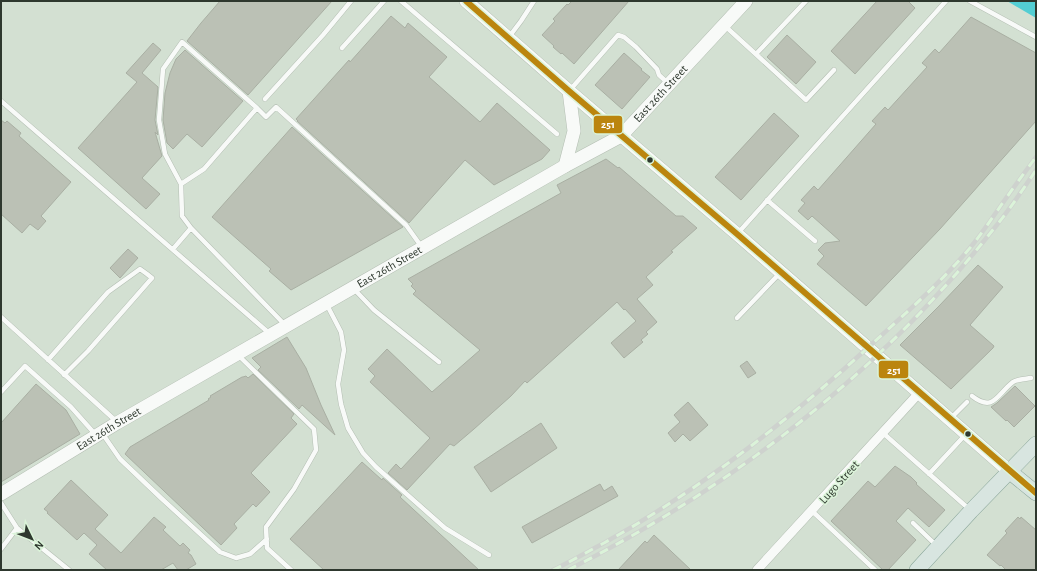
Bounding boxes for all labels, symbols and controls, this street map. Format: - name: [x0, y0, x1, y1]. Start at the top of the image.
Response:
- street label: East 26th Street: [631, 63, 690, 124]
- line badge: 251: [593, 115, 623, 134]
- text: 251: [601, 119, 615, 130]
- unlabelled marker: [645, 155, 655, 165]
- street label: East 26th Street: [355, 243, 424, 290]
- line badge: 251: [878, 360, 909, 379]
- text: 251: [887, 365, 901, 376]
- street label: East 26th Street: [74, 405, 143, 452]
- unlabelled marker: [963, 429, 973, 439]
- street label: Lugo Street: [817, 458, 861, 506]
- north arrow: [12, 519, 52, 559]
- text: N: [32, 539, 46, 552]

